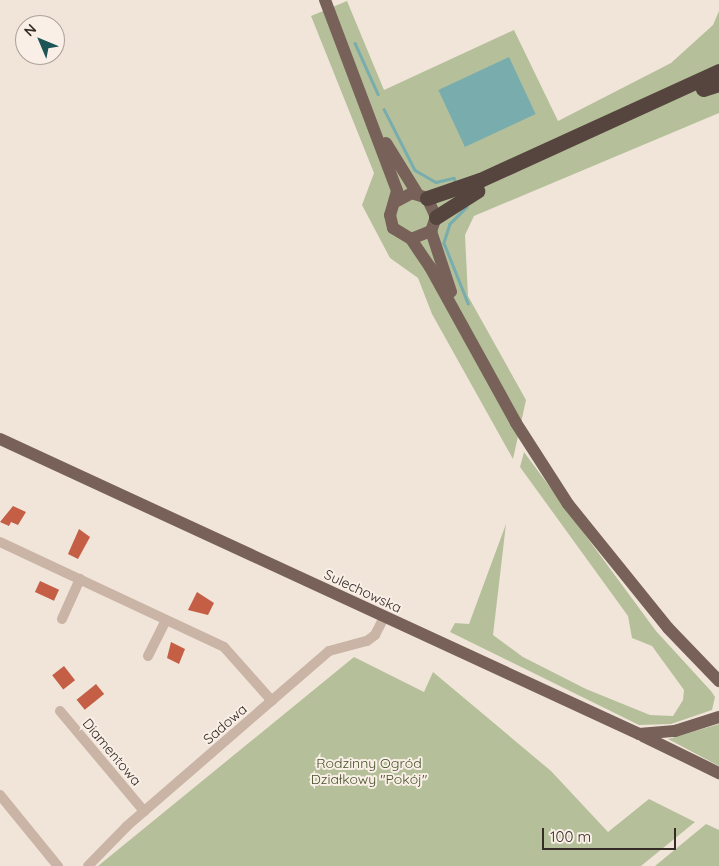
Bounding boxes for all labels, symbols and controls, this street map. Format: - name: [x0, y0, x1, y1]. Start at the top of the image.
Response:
- north arrow: [15, 15, 65, 65]
- text: N: [20, 20, 40, 40]
- street label: Sulechowska: [322, 566, 404, 616]
- street label: Sadowa: [200, 700, 250, 748]
- street label: Diamentowa: [79, 715, 145, 789]
- park label: Rodzinny Ogród Działkowy "Pokój": [311, 755, 427, 788]
- scale bar: [544, 818, 678, 850]
- text: 100 m: [550, 827, 591, 846]

